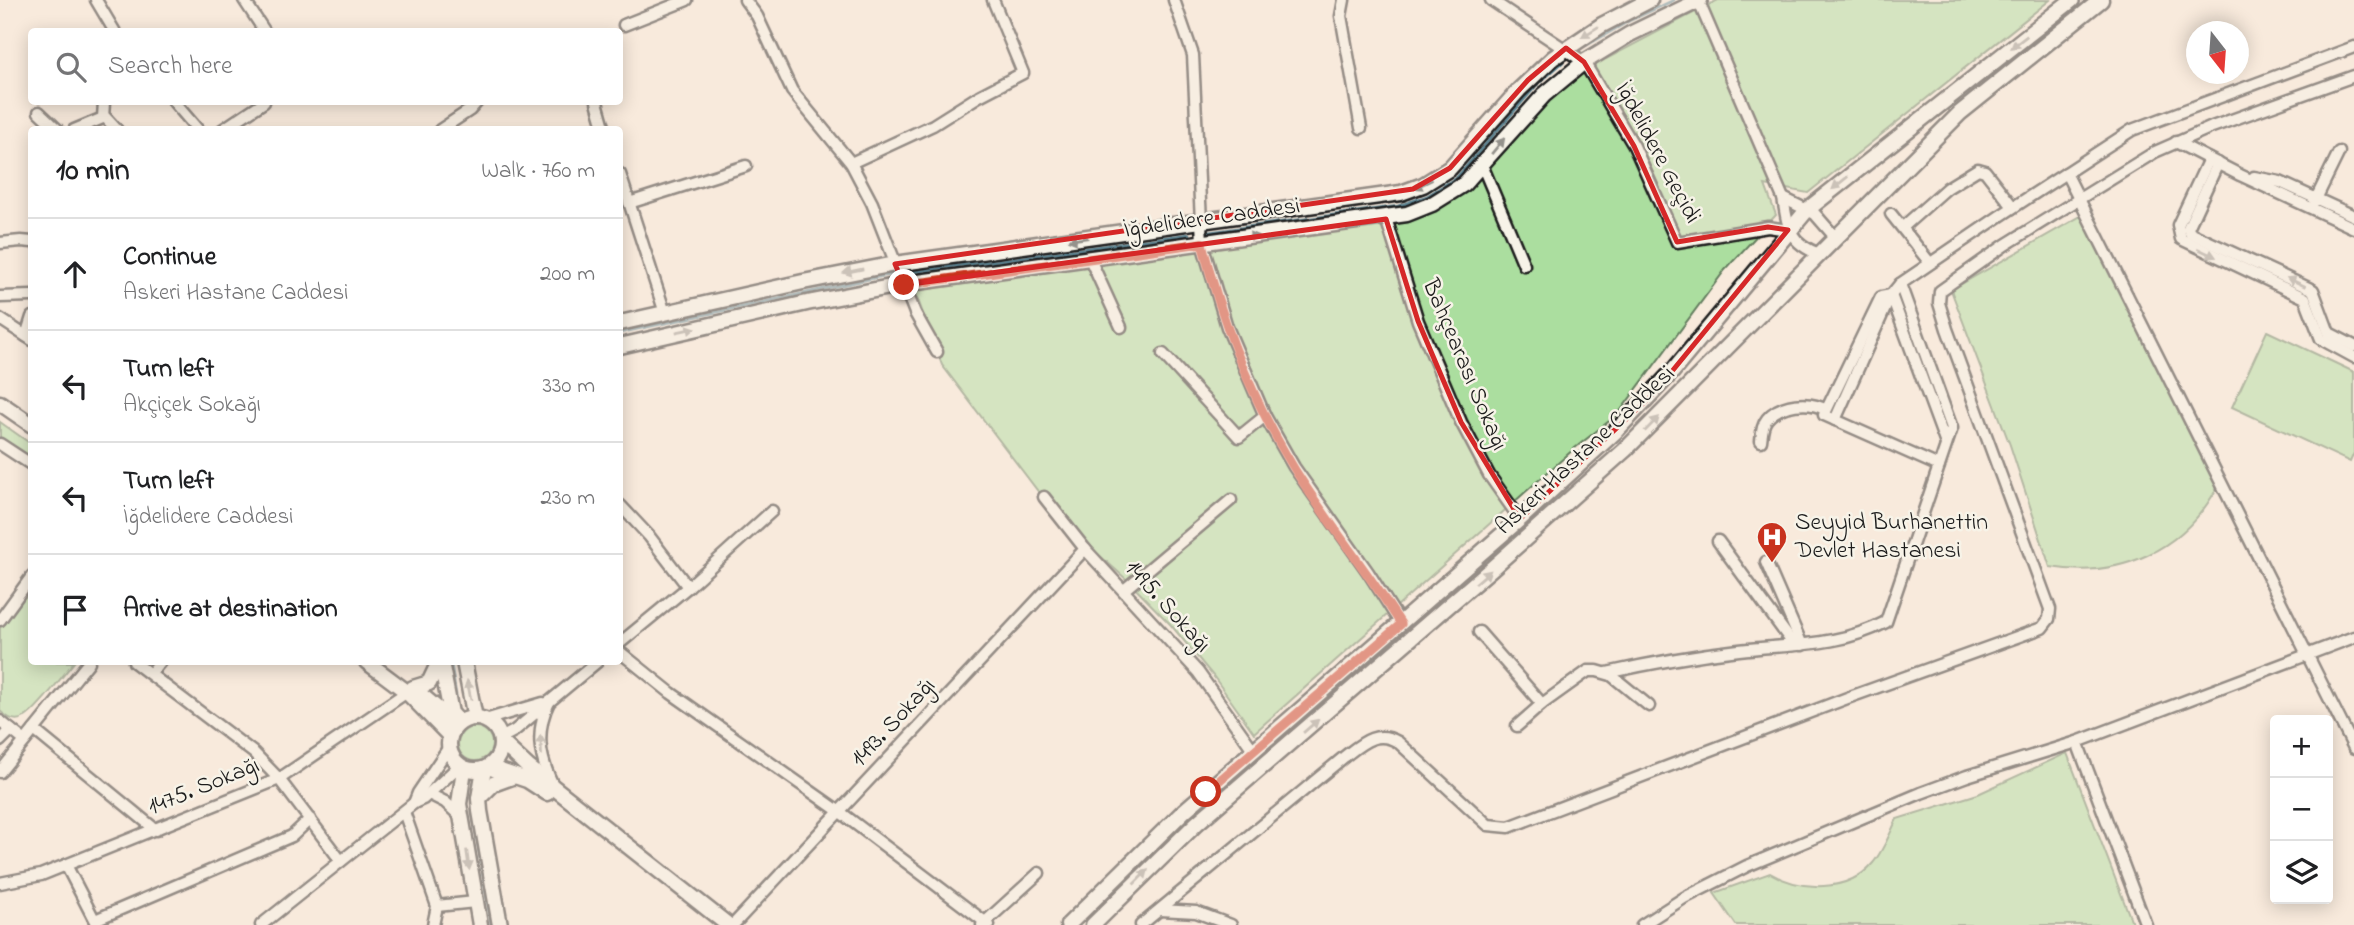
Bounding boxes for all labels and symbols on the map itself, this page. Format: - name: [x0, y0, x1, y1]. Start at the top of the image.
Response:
- north arrow: [2186, 21, 2249, 84]
- one-way arrow: [1580, 26, 1599, 39]
- one-way arrow: [2010, 35, 2028, 50]
- street label: İğdelidere Geçidi: [1605, 76, 1709, 230]
- one-way arrow: [1490, 137, 1506, 155]
- one-way arrow: [1832, 175, 1849, 190]
- one-way arrow: [1413, 178, 1433, 190]
- street label: İğdelidere Caddesi: [1121, 189, 1303, 249]
- one-way arrow: [1238, 232, 1260, 243]
- one-way arrow: [1067, 234, 1089, 245]
- one-way arrow: [2197, 247, 2217, 259]
- one-way arrow: [842, 266, 864, 277]
- route end: [888, 269, 919, 300]
- street label: Bahçearası Sokağı: [1412, 273, 1516, 456]
- one-way arrow: [2286, 276, 2306, 288]
- one-way arrow: [675, 325, 697, 336]
- street label: Askeri Hastane Caddesi: [1488, 358, 1684, 544]
- one-way arrow: [1643, 416, 1660, 433]
- place label: Seyyid Burhanettin Devlet Hastanesi: [1794, 506, 1988, 569]
- hospital icon: Seyyid Burhanettin Devlet Hastanesi: [1755, 520, 1789, 564]
- street label: 1495. Sokağı: [1115, 553, 1219, 661]
- one-way arrow: [1474, 569, 1492, 585]
- street label: 1493. Sokağı: [843, 670, 945, 776]
- one-way arrow: [464, 679, 475, 701]
- one-way arrow: [1302, 718, 1320, 734]
- one-way arrow: [535, 734, 546, 756]
- street label: 1475. Sokağı: [143, 749, 265, 825]
- route start: [1190, 776, 1221, 807]
- one-way arrow: [463, 849, 474, 871]
- one-way arrow: [1132, 869, 1149, 885]

